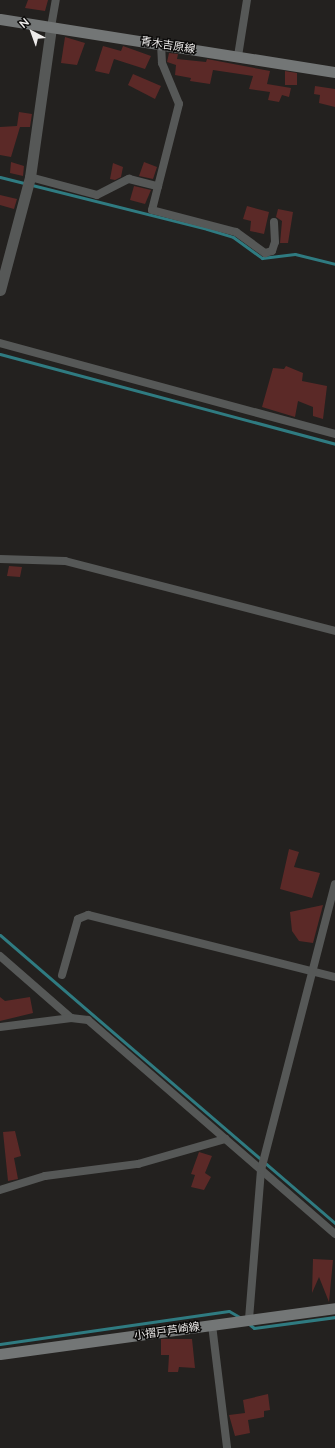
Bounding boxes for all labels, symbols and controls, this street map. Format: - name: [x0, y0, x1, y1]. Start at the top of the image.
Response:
- north arrow: [12, 12, 52, 52]
- text: N: [16, 15, 31, 30]
- street label: 青木吉原線: [140, 34, 196, 56]
- street label: 小摺戸芦崎線: [133, 1320, 201, 1342]

